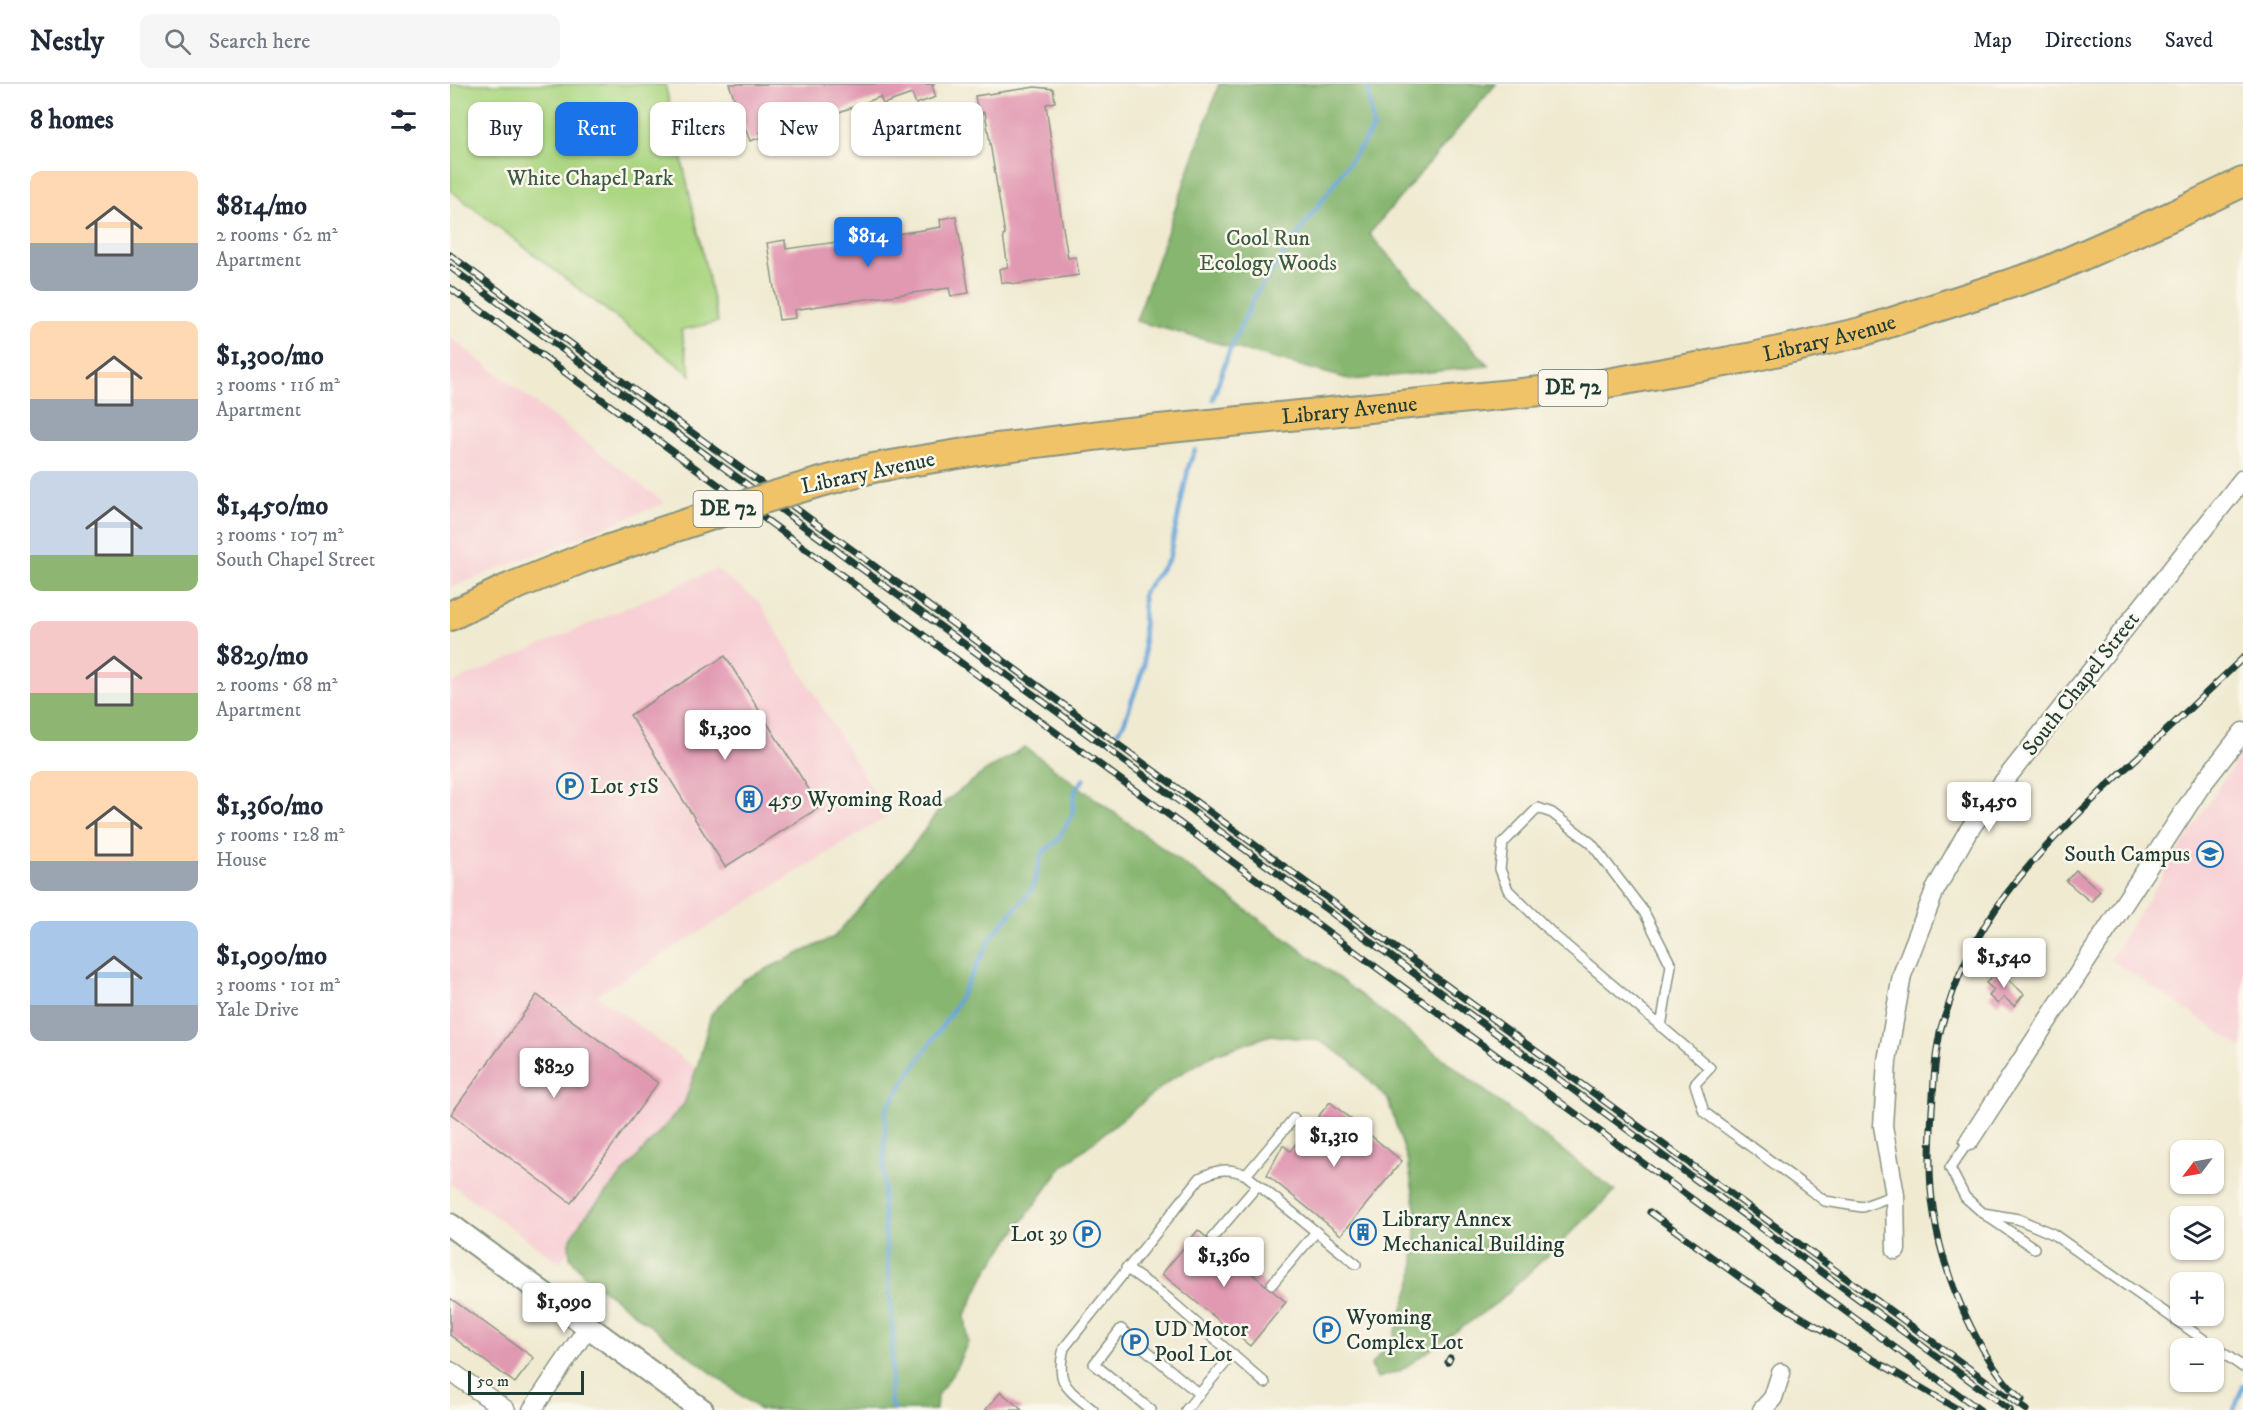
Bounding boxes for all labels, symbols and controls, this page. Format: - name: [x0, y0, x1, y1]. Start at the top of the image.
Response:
- search box: [140, 14, 560, 68]
- text: Nestly: [30, 24, 104, 59]
- icon: search: [161, 25, 194, 58]
- text: Search here: [209, 28, 310, 55]
- text: Map: [1973, 28, 2012, 54]
- text: Directions: [2045, 28, 2132, 54]
- text: Saved: [2165, 28, 2213, 54]
- chip: Buy: [468, 102, 543, 156]
- chip: Rent: [555, 102, 638, 156]
- chip: Filters: [650, 102, 746, 156]
- chip: New: [758, 102, 839, 156]
- chip: Apartment: [851, 102, 983, 156]
- text: 8 homes: [30, 104, 114, 137]
- icon: filters: [387, 104, 420, 137]
- park label: White Chapel Park: [506, 165, 674, 192]
- text: $814/mo: [216, 190, 307, 223]
- icon: home: [78, 195, 150, 267]
- pin: $814: [832, 217, 904, 268]
- text: 2 rooms · 62 m²: [216, 223, 338, 248]
- text: $814: [848, 224, 888, 249]
- park label: Cool Run Ecology Woods: [1199, 225, 1337, 277]
- text: Apartment: [216, 248, 301, 273]
- street label: Library Avenue: [1760, 308, 1899, 368]
- text: $1,300/mo: [216, 340, 324, 373]
- icon: home: [78, 345, 150, 417]
- road number: DE 72: [1538, 370, 1608, 406]
- text: 3 rooms · 116 m²: [216, 373, 340, 398]
- street label: Library Avenue: [1280, 390, 1418, 430]
- text: Apartment: [216, 398, 301, 423]
- street label: Library Avenue: [799, 446, 937, 500]
- text: $1,450/mo: [216, 490, 328, 523]
- road number: DE 72: [694, 491, 762, 527]
- icon: home: [78, 495, 150, 567]
- text: 3 rooms · 107 m²: [216, 523, 344, 548]
- text: South Chapel Street: [216, 548, 375, 573]
- street label: South Chapel Street: [2016, 607, 2146, 761]
- text: $829/mo: [216, 640, 308, 673]
- icon: home: [78, 645, 150, 717]
- text: 2 rooms · 68 m²: [216, 673, 338, 698]
- text: Apartment: [216, 698, 301, 723]
- pin: $1,300: [676, 710, 774, 761]
- text: $1,300: [699, 717, 751, 742]
- parking icon: Lot 51S: [555, 771, 585, 801]
- place label: Lot 51S: [590, 773, 659, 800]
- pin: $1,450: [1940, 782, 2038, 833]
- building icon: 459 Wyoming Road: [734, 784, 764, 814]
- place label: 459 Wyoming Road: [768, 786, 943, 813]
- text: $1,450: [1961, 789, 2017, 814]
- text: $1,360/mo: [216, 790, 323, 823]
- icon: home: [78, 795, 150, 867]
- text: 5 rooms · 128 m²: [216, 823, 345, 848]
- school or university icon: South Campus: [2195, 839, 2225, 869]
- place label: South Campus: [2064, 841, 2190, 868]
- text: House: [216, 848, 267, 873]
- pin: $1,540: [1955, 938, 2053, 989]
- text: $1,090/mo: [216, 940, 327, 973]
- icon: home: [78, 945, 150, 1017]
- text: $1,540: [1977, 945, 2031, 970]
- text: 3 rooms · 101 m²: [216, 973, 340, 998]
- text: Yale Drive: [216, 998, 299, 1023]
- pin: $829: [518, 1048, 590, 1099]
- text: $829: [534, 1055, 574, 1080]
- pin: $1,310: [1285, 1117, 1383, 1168]
- text: $1,310: [1309, 1124, 1359, 1149]
- north arrow: [2170, 1140, 2224, 1194]
- map controls: [2170, 1140, 2224, 1392]
- place label: Library Annex Mechanical Building: [1382, 1206, 1565, 1258]
- button: layers: [2170, 1206, 2224, 1260]
- building icon: Library Annex Mechanical Building: [1348, 1217, 1378, 1247]
- parking icon: Lot 39: [1072, 1219, 1102, 1249]
- place label: Lot 39: [1010, 1221, 1068, 1248]
- pin: $1,360: [1175, 1237, 1273, 1288]
- text: $1,360: [1198, 1244, 1250, 1269]
- button: +: [2170, 1272, 2224, 1326]
- pin: $1,090: [515, 1283, 613, 1334]
- text: $1,090: [536, 1290, 592, 1315]
- place label: Wyoming Complex Lot: [1345, 1304, 1464, 1356]
- parking icon: Wyoming Complex Lot: [1312, 1315, 1342, 1345]
- place label: UD Motor Pool Lot: [1154, 1316, 1249, 1368]
- parking icon: UD Motor Pool Lot: [1120, 1327, 1150, 1357]
- button: −: [2170, 1338, 2224, 1392]
- scale bar: [468, 1368, 584, 1396]
- text: 50 m: [477, 1371, 509, 1391]

